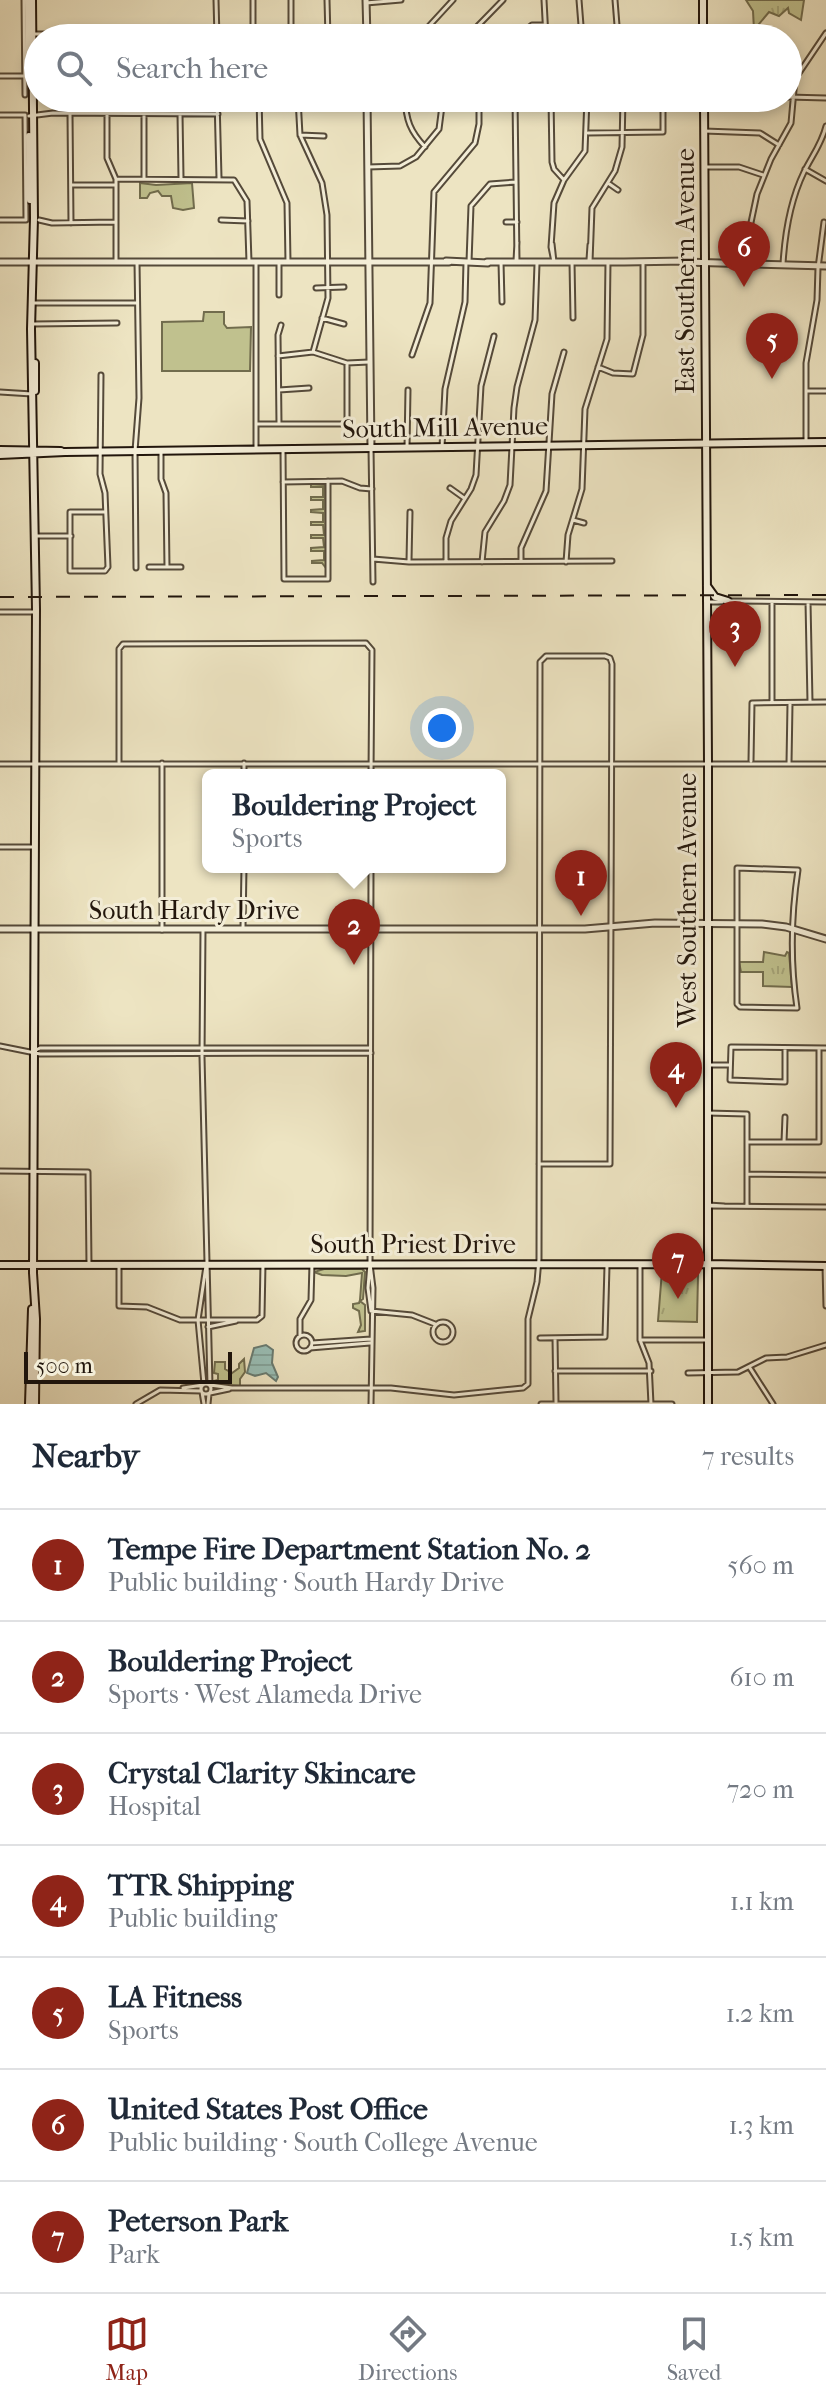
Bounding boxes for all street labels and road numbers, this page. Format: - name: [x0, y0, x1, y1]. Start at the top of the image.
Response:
- street label: East Southern Avenue: [670, 148, 701, 394]
- street label: South Mill Avenue: [342, 410, 548, 445]
- street label: West Southern Avenue: [672, 773, 703, 1028]
- street label: South Hardy Drive: [89, 895, 299, 926]
- street label: South Priest Drive: [310, 1229, 516, 1260]

